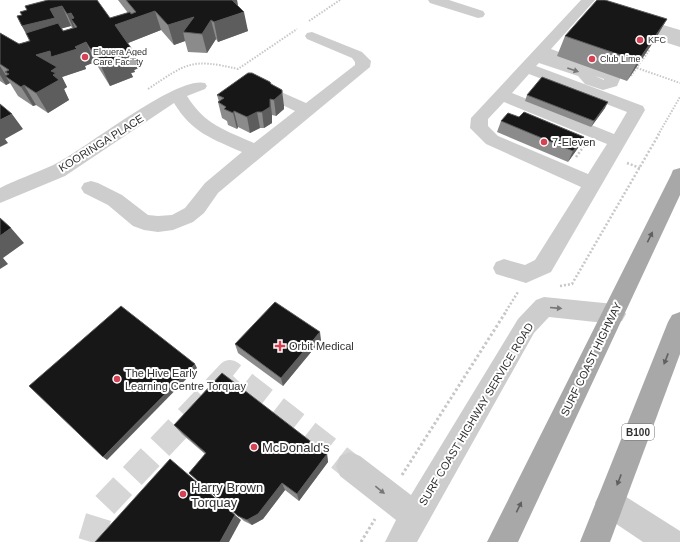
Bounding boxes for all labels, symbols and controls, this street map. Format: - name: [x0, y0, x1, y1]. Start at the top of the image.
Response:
- marker: KFC: [635, 35, 645, 45]
- place label: KFC: [648, 35, 667, 45]
- place label: Elouera Aged Care Facility: [93, 47, 147, 67]
- marker: Elouera Aged Care Facility: [80, 52, 90, 62]
- marker: Club Lime: [587, 54, 597, 64]
- place label: Club Lime: [600, 54, 641, 64]
- one-way arrow: [568, 67, 580, 73]
- street label: KOORINGA PLACE: [56, 112, 146, 174]
- place label: 7-Eleven: [552, 136, 595, 148]
- marker: 7-Eleven: [539, 137, 549, 147]
- one-way arrow: [647, 232, 653, 243]
- street label: SURF COAST HIGHWAY: [558, 300, 624, 418]
- one-way arrow: [550, 305, 563, 312]
- street label: SURF COAST HIGHWAY SERVICE ROAD: [417, 320, 535, 507]
- marker: Orbit Medical: [274, 340, 286, 352]
- place label: Orbit Medical: [289, 340, 354, 352]
- one-way arrow: [662, 353, 668, 365]
- place label: The Hive Early Learning Centre Torquay: [125, 367, 246, 392]
- marker: The Hive Early Learning Centre Torquay: [112, 374, 122, 384]
- road number: B100: [622, 424, 654, 440]
- place label: McDonald's: [262, 440, 330, 455]
- marker: McDonald's: [249, 442, 259, 452]
- one-way arrow: [616, 474, 622, 486]
- place label: Harry Brown Torquay: [191, 480, 263, 510]
- one-way arrow: [375, 486, 385, 495]
- marker: Harry Brown Torquay: [178, 489, 188, 499]
- one-way arrow: [516, 501, 522, 513]

